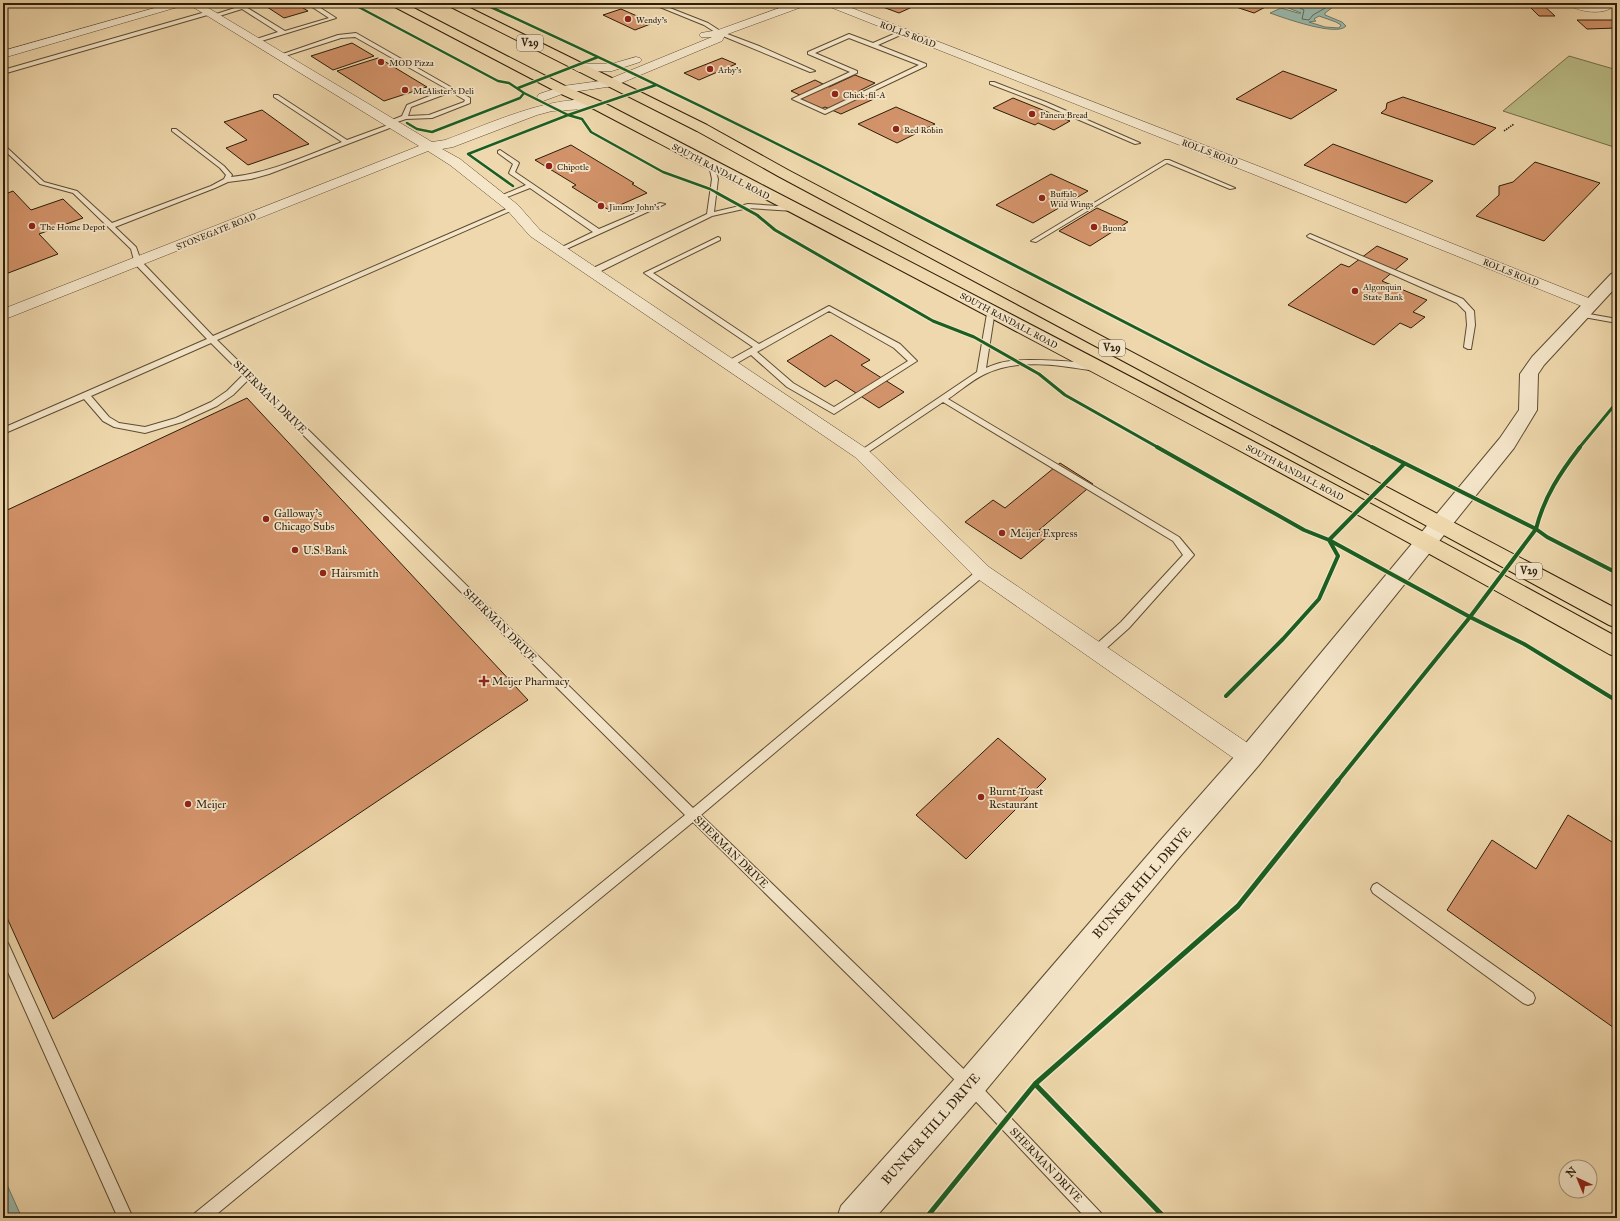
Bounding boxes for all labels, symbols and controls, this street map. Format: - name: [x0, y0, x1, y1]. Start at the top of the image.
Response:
- marker: Wendy's: [623, 14, 633, 24]
- place label: Wendy's: [636, 14, 667, 25]
- street label: ROLLS ROAD: [878, 18, 938, 50]
- road number: V29: [517, 35, 543, 51]
- marker: MOD Pizza: [376, 57, 386, 67]
- place label: MOD Pizza: [389, 57, 434, 68]
- marker: Arby's: [705, 64, 715, 74]
- place label: Arby's: [717, 64, 742, 75]
- marker: McAlister's Deli: [400, 85, 410, 95]
- place label: McAlister's Deli: [413, 85, 474, 96]
- marker: Chick-fil-A: [830, 89, 840, 99]
- place label: Chick-fil-A: [843, 89, 886, 100]
- marker: Panera Bread: [1027, 109, 1037, 119]
- place label: Panera Bread: [1040, 109, 1088, 120]
- marker: Red Robin: [891, 124, 901, 134]
- place label: Red Robin: [904, 124, 943, 135]
- street label: ROLLS ROAD: [1180, 136, 1240, 168]
- street label: SOUTH RANDALL ROAD: [670, 140, 772, 202]
- marker: Chipotle: [544, 161, 554, 171]
- place label: Chipotle: [557, 161, 589, 172]
- place label: Buffalo Wild Wings: [1050, 188, 1093, 210]
- marker: Buffalo Wild Wings: [1037, 193, 1047, 203]
- marker: Jimmy John's: [596, 201, 606, 211]
- place label: Jimmy John's: [608, 201, 660, 213]
- street label: STONEGATE ROAD: [174, 210, 258, 252]
- marker: The Home Depot: [27, 221, 37, 231]
- place label: The Home Depot: [40, 221, 106, 232]
- marker: Buona: [1089, 222, 1099, 232]
- place label: Buona: [1102, 222, 1126, 233]
- street label: ROLLS ROAD: [1481, 256, 1541, 288]
- place label: Algonquin State Bank: [1362, 281, 1404, 302]
- marker: Algonquin State Bank: [1350, 286, 1360, 296]
- street label: SOUTH RANDALL ROAD: [958, 289, 1060, 351]
- road number: V29: [1099, 340, 1125, 356]
- street label: SHERMAN DRIVE: [231, 358, 309, 436]
- street label: SOUTH RANDALL ROAD: [1244, 441, 1346, 503]
- place label: Galloway's Chicago Subs: [274, 507, 335, 533]
- marker: Galloway's Chicago Subs: [261, 514, 271, 524]
- place label: Meijer Express: [1010, 527, 1077, 540]
- marker: Meijer Express: [997, 528, 1007, 538]
- place label: U.S. Bank: [303, 544, 348, 557]
- marker: U.S. Bank: [290, 545, 300, 555]
- road number: V29: [1516, 563, 1542, 579]
- place label: Hairsmith: [331, 567, 379, 580]
- marker: Hairsmith: [318, 568, 328, 578]
- street label: SHERMAN DRIVE: [461, 586, 539, 664]
- place label: Meijer Pharmacy: [492, 675, 570, 688]
- marker: Meijer Pharmacy: [479, 676, 489, 686]
- place label: Burnt Toast Restaurant: [989, 785, 1043, 811]
- marker: Burnt Toast Restaurant: [976, 792, 986, 802]
- place label: Meijer: [196, 798, 227, 811]
- marker: Meijer: [183, 799, 193, 809]
- street label: SHERMAN DRIVE: [691, 813, 771, 891]
- street label: BUNKER HILL DRIVE: [1089, 824, 1195, 942]
- street label: BUNKER HILL DRIVE: [878, 1070, 984, 1188]
- street label: SHERMAN DRIVE: [1007, 1125, 1085, 1205]
- north arrow: [1558, 1159, 1598, 1199]
- text: N: [1564, 1164, 1580, 1180]

